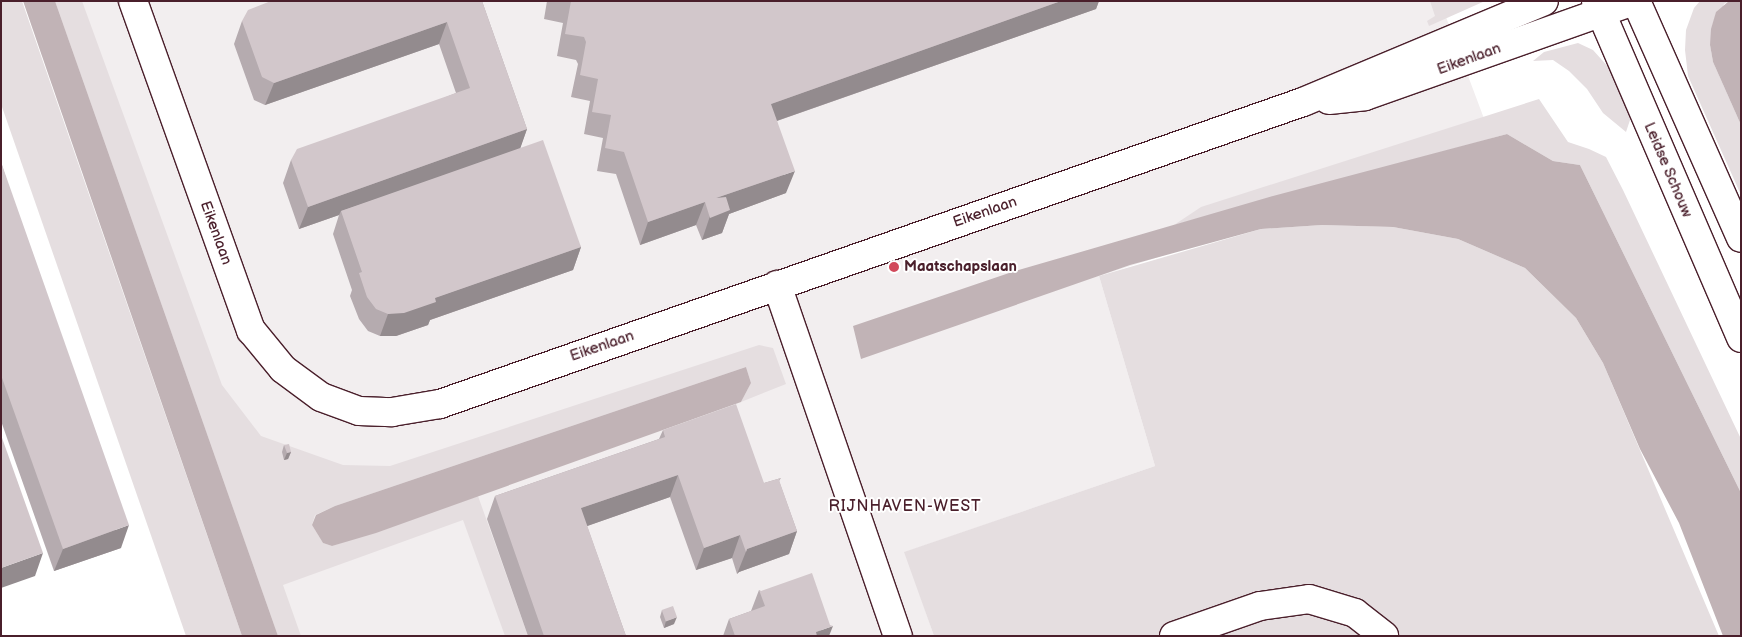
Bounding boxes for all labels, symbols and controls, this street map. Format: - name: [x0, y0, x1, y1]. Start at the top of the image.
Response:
- street label: Eikenlaan: [1435, 39, 1503, 79]
- street label: Leidse Schouw: [1640, 120, 1696, 220]
- street label: Eikenlaan: [951, 193, 1019, 231]
- street label: Eikenlaan: [196, 199, 236, 267]
- place label: Maatschapslaan: [904, 258, 1017, 276]
- marker: Maatschapslaan: [888, 261, 900, 273]
- street label: Eikenlaan: [568, 327, 636, 365]
- district label: RIJNHAVEN-WEST: [827, 497, 983, 517]

